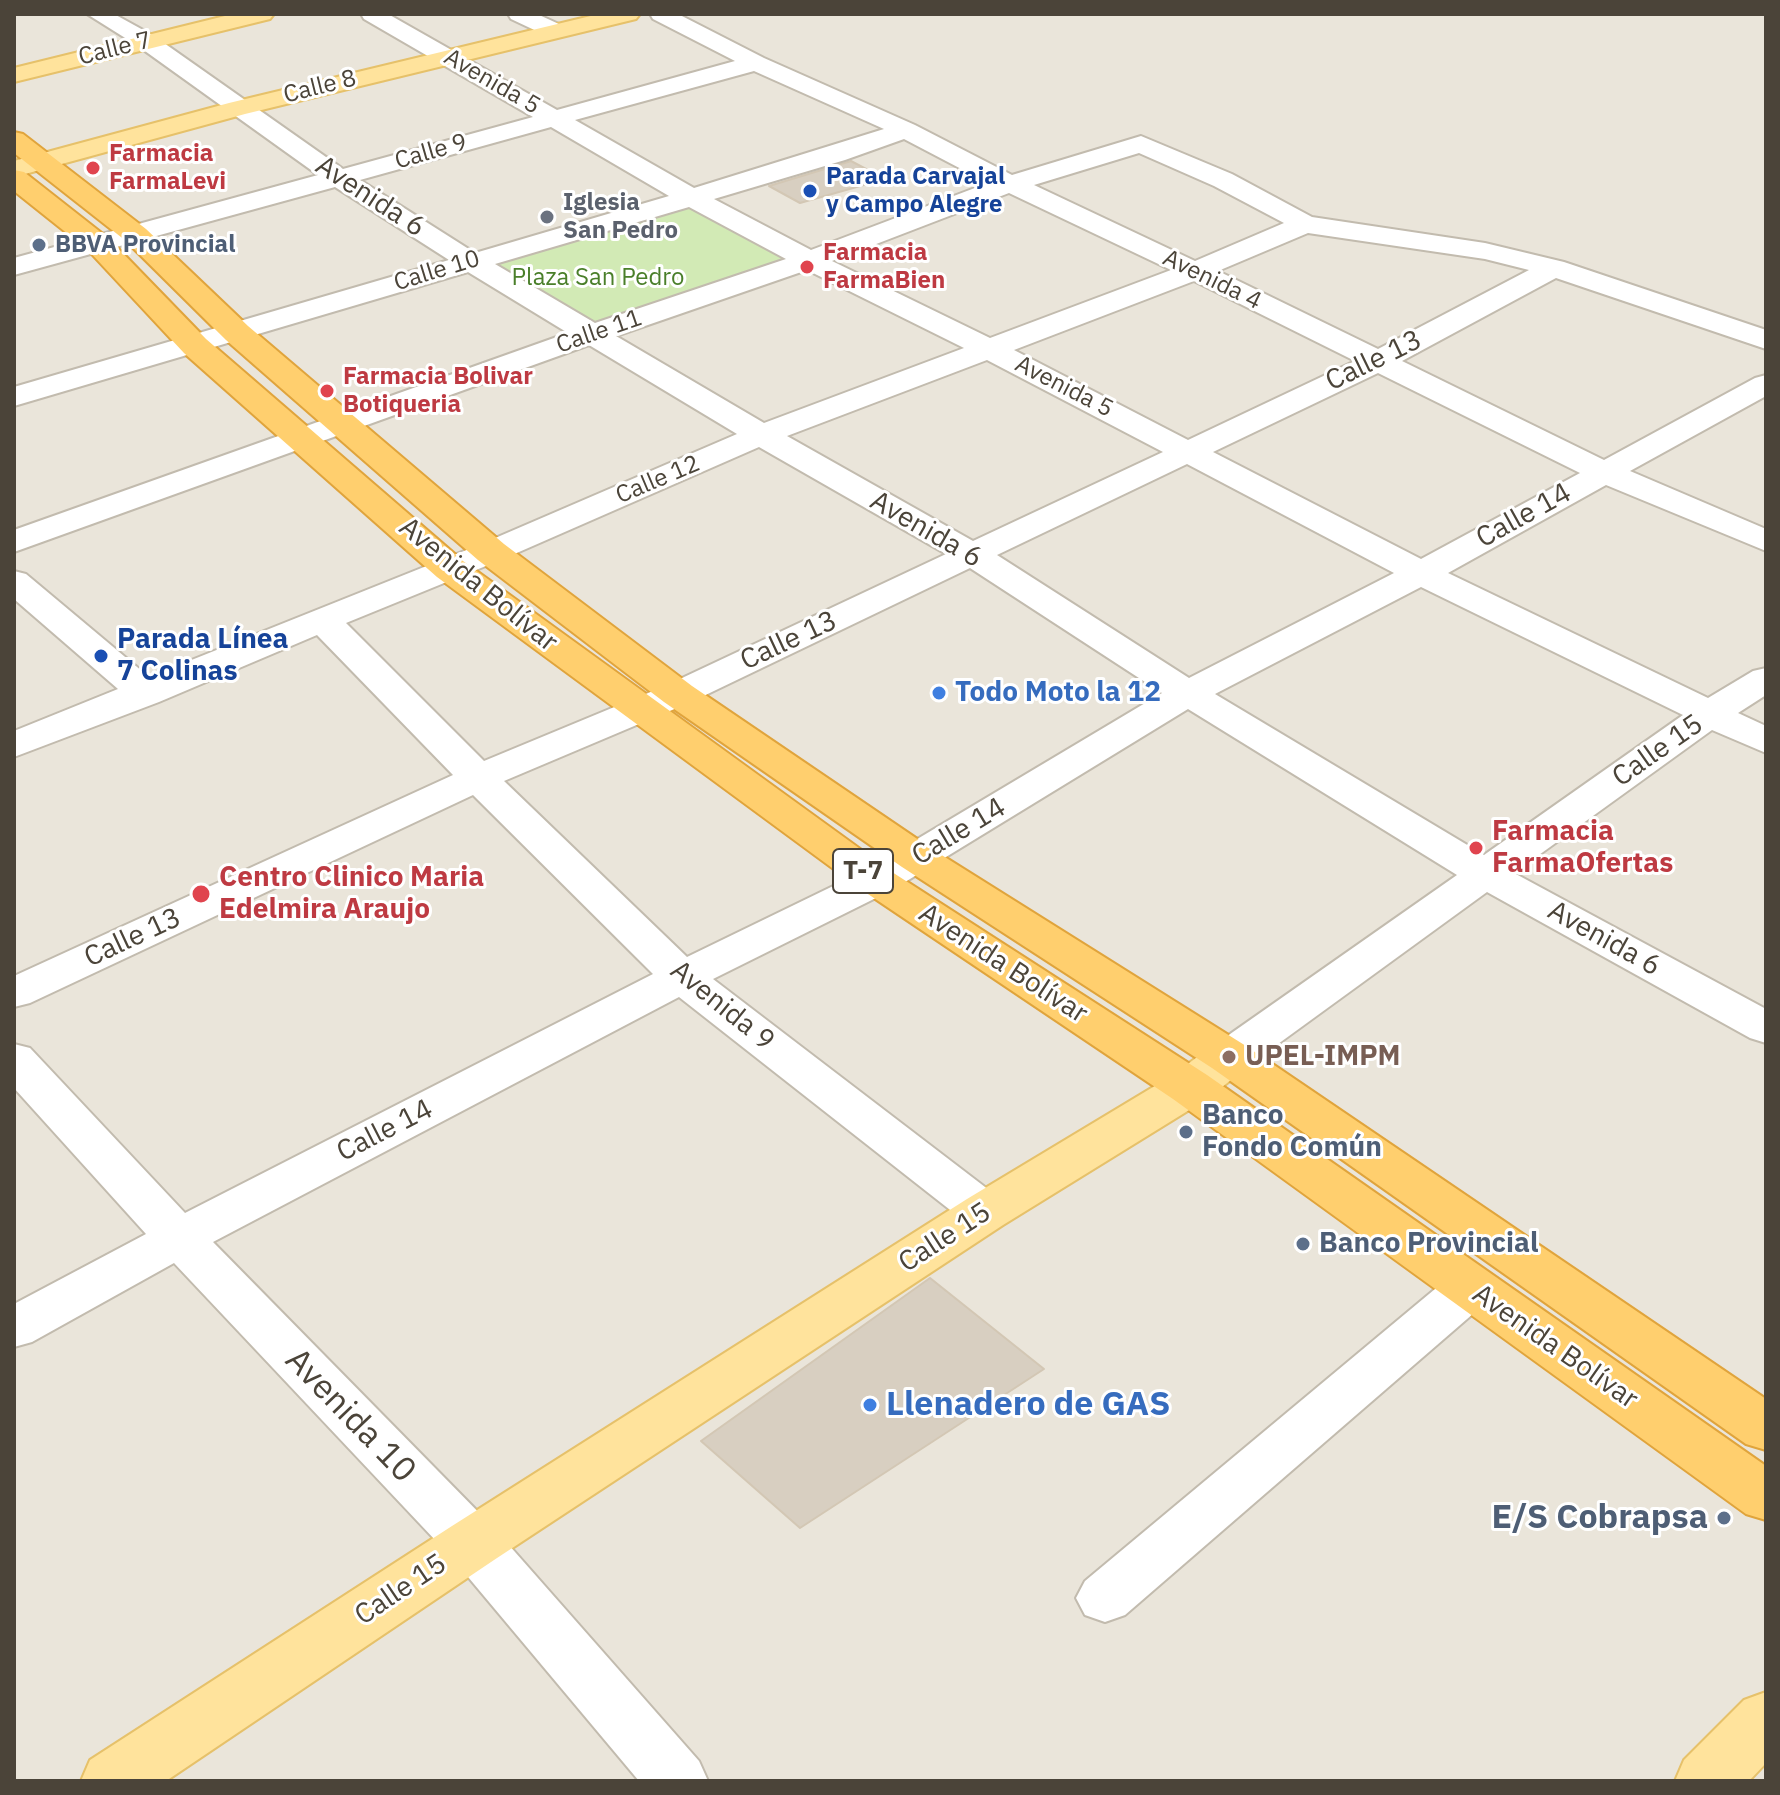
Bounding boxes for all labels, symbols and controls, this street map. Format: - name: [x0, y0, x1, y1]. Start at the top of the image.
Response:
- street label: Calle 7: [76, 26, 154, 72]
- street label: Avenida 5: [439, 43, 545, 121]
- street label: Calle 8: [281, 64, 359, 110]
- street label: Calle 9: [392, 128, 470, 176]
- place label: Farmacia FarmaLevi: [109, 140, 226, 196]
- street label: Avenida 6: [309, 149, 431, 245]
- marker: Farmacia FarmaLevi: [84, 159, 102, 177]
- place label: Parada Carvajal y Campo Alegre: [826, 163, 1005, 219]
- marker: Parada Carvajal y Campo Alegre: [801, 182, 819, 200]
- place label: Iglesia San Pedro: [563, 189, 678, 245]
- marker: Iglesia San Pedro: [538, 208, 556, 226]
- place label: BBVA Provincial: [55, 231, 235, 259]
- marker: BBVA Provincial: [30, 236, 48, 254]
- place label: Farmacia FarmaBien: [823, 239, 945, 295]
- street label: Calle 10: [391, 244, 483, 298]
- street label: Avenida 4: [1158, 244, 1266, 316]
- marker: Farmacia FarmaBien: [798, 258, 816, 276]
- park label: Plaza San Pedro: [512, 264, 684, 292]
- street label: Calle 11: [553, 304, 645, 360]
- street label: Calle 13: [1320, 323, 1428, 399]
- street label: Avenida 5: [1010, 350, 1118, 424]
- place label: Farmacia Bolivar Botiqueria: [343, 363, 533, 419]
- marker: Farmacia Bolivar Botiqueria: [318, 382, 336, 400]
- street label: Calle 12: [612, 449, 704, 511]
- street label: Calle 14: [1471, 476, 1577, 556]
- street label: Avenida 6: [864, 484, 988, 576]
- street label: Avenida Bolívar: [392, 511, 564, 659]
- street label: Calle 13: [735, 604, 843, 678]
- place label: Parada Línea 7 Colinas: [117, 623, 288, 689]
- marker: Parada Línea 7 Colinas: [92, 647, 110, 665]
- place label: Todo Moto la 12: [955, 676, 1161, 710]
- marker: Todo Moto la 12: [930, 684, 948, 702]
- street label: Calle 15: [1606, 708, 1710, 794]
- street label: Calle 14: [906, 791, 1012, 873]
- place label: Farmacia FarmaOfertas: [1492, 815, 1673, 881]
- marker: Farmacia FarmaOfertas: [1467, 839, 1485, 857]
- road number: T-7: [833, 849, 893, 893]
- place label: Centro Clinico Maria Edelmira Araujo: [219, 861, 484, 927]
- marker: Centro Clinico Maria Edelmira Araujo: [190, 883, 212, 905]
- street label: Avenida 6: [1542, 894, 1666, 984]
- street label: Avenida Bolívar: [912, 897, 1094, 1031]
- street label: Calle 13: [79, 901, 187, 975]
- street label: Avenida 9: [663, 954, 781, 1058]
- place label: UPEL-IMPM: [1245, 1040, 1400, 1074]
- marker: UPEL-IMPM: [1220, 1048, 1238, 1066]
- street label: Calle 14: [331, 1093, 439, 1169]
- place label: Banco Fondo Común: [1202, 1099, 1382, 1165]
- marker: Banco Fondo Común: [1177, 1123, 1195, 1141]
- street label: Calle 15: [893, 1196, 997, 1280]
- place label: Banco Provincial: [1319, 1227, 1539, 1261]
- marker: Banco Provincial: [1294, 1235, 1312, 1253]
- street label: Avenida Bolívar: [1466, 1278, 1644, 1416]
- street label: Avenida 10: [276, 1340, 424, 1492]
- place label: Llenadero de GAS: [886, 1385, 1170, 1425]
- marker: Llenadero de GAS: [861, 1396, 879, 1414]
- place label: E/S Cobrapsa: [1491, 1498, 1708, 1538]
- marker: E/S Cobrapsa: [1715, 1509, 1733, 1527]
- street label: Calle 15: [349, 1547, 453, 1633]

